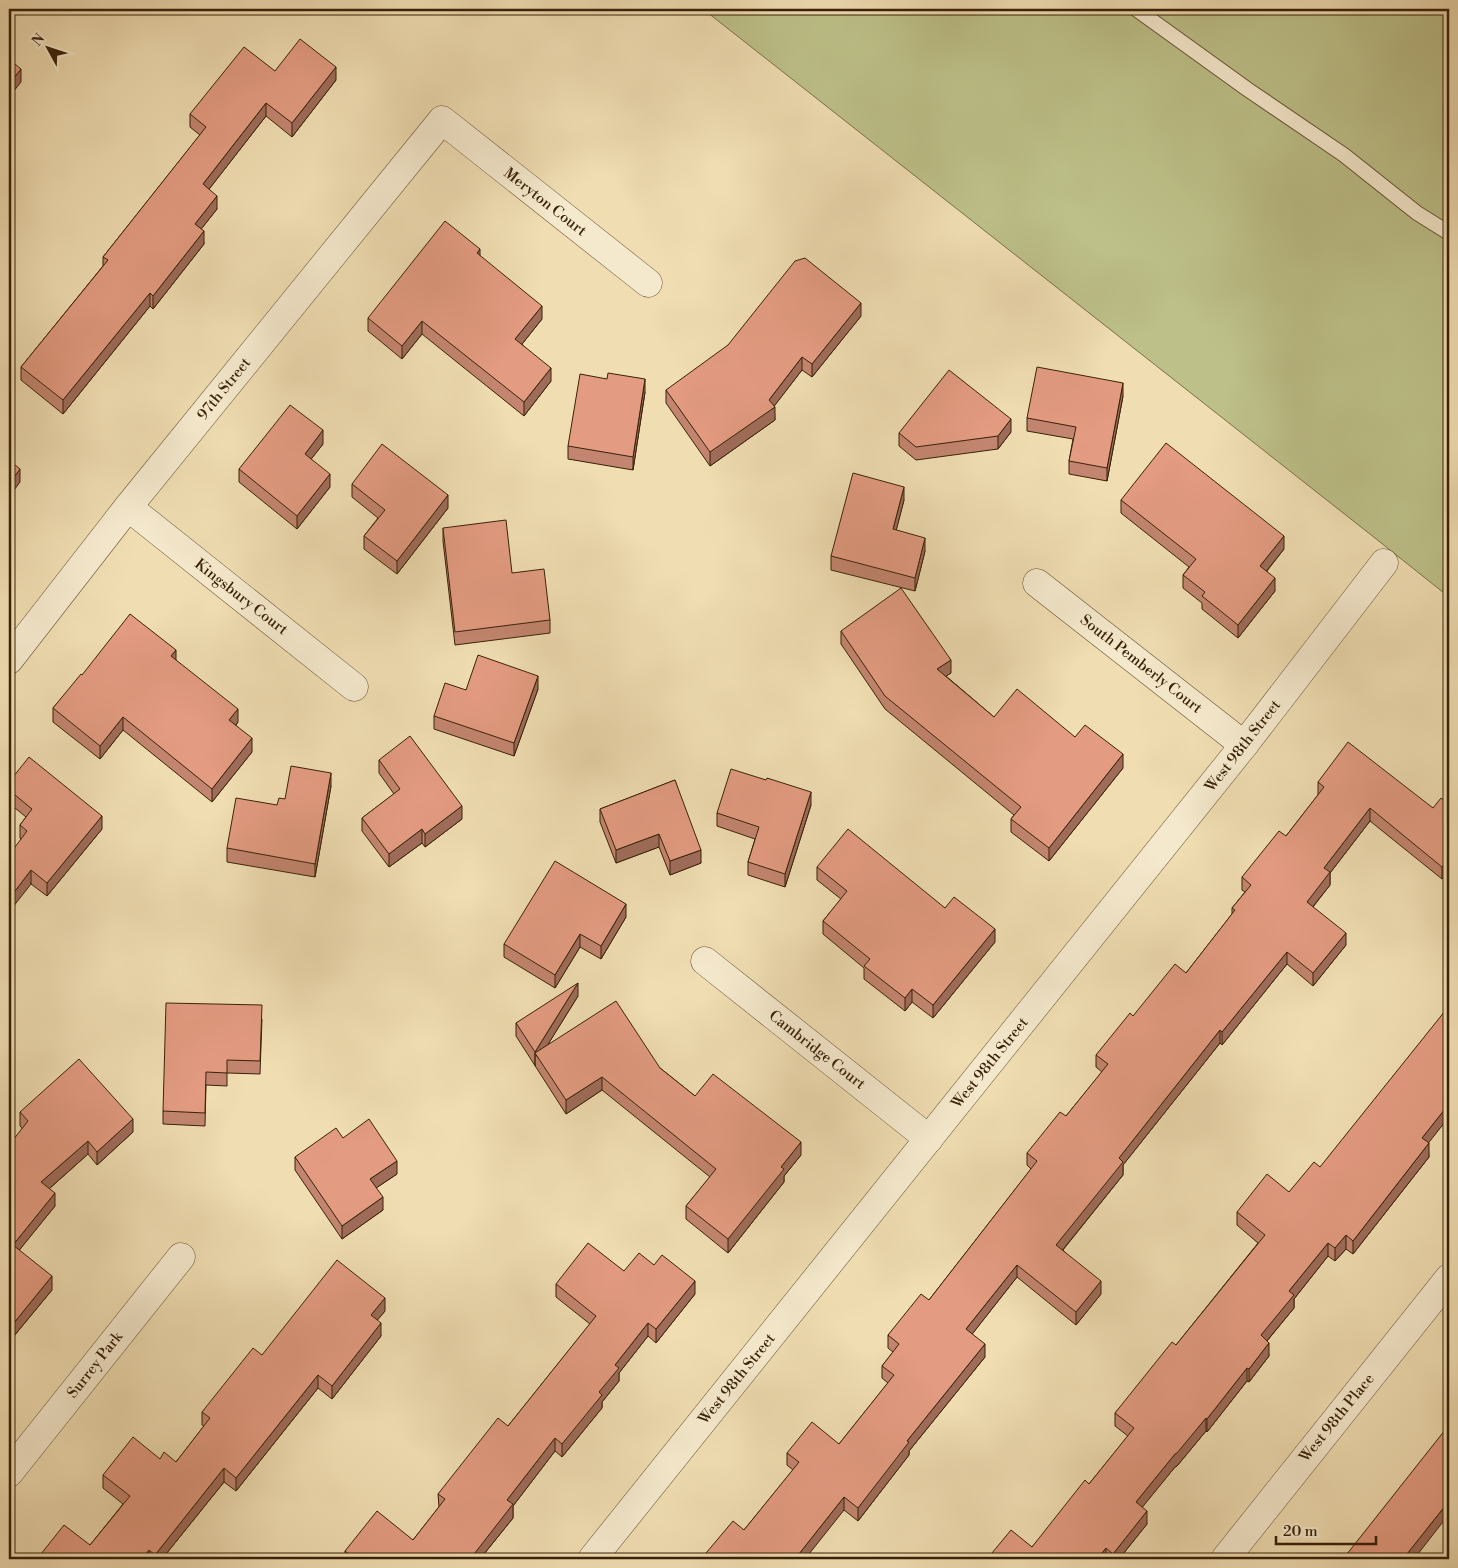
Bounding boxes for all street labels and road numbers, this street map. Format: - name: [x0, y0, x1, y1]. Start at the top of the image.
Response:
- street label: Meryton Court: [500, 164, 591, 241]
- street label: 97th Street: [193, 353, 255, 424]
- street label: Kingsbury Court: [191, 555, 292, 640]
- street label: South Pemberly Court: [1076, 610, 1206, 718]
- street label: West 98th Street: [1200, 696, 1285, 797]
- street label: Cambridge Court: [765, 1006, 870, 1094]
- street label: West 98th Street: [947, 1013, 1033, 1113]
- street label: Surrey Park: [63, 1327, 128, 1402]
- street label: West 98th Street: [694, 1329, 780, 1429]
- street label: West 98th Place: [1295, 1370, 1379, 1467]

